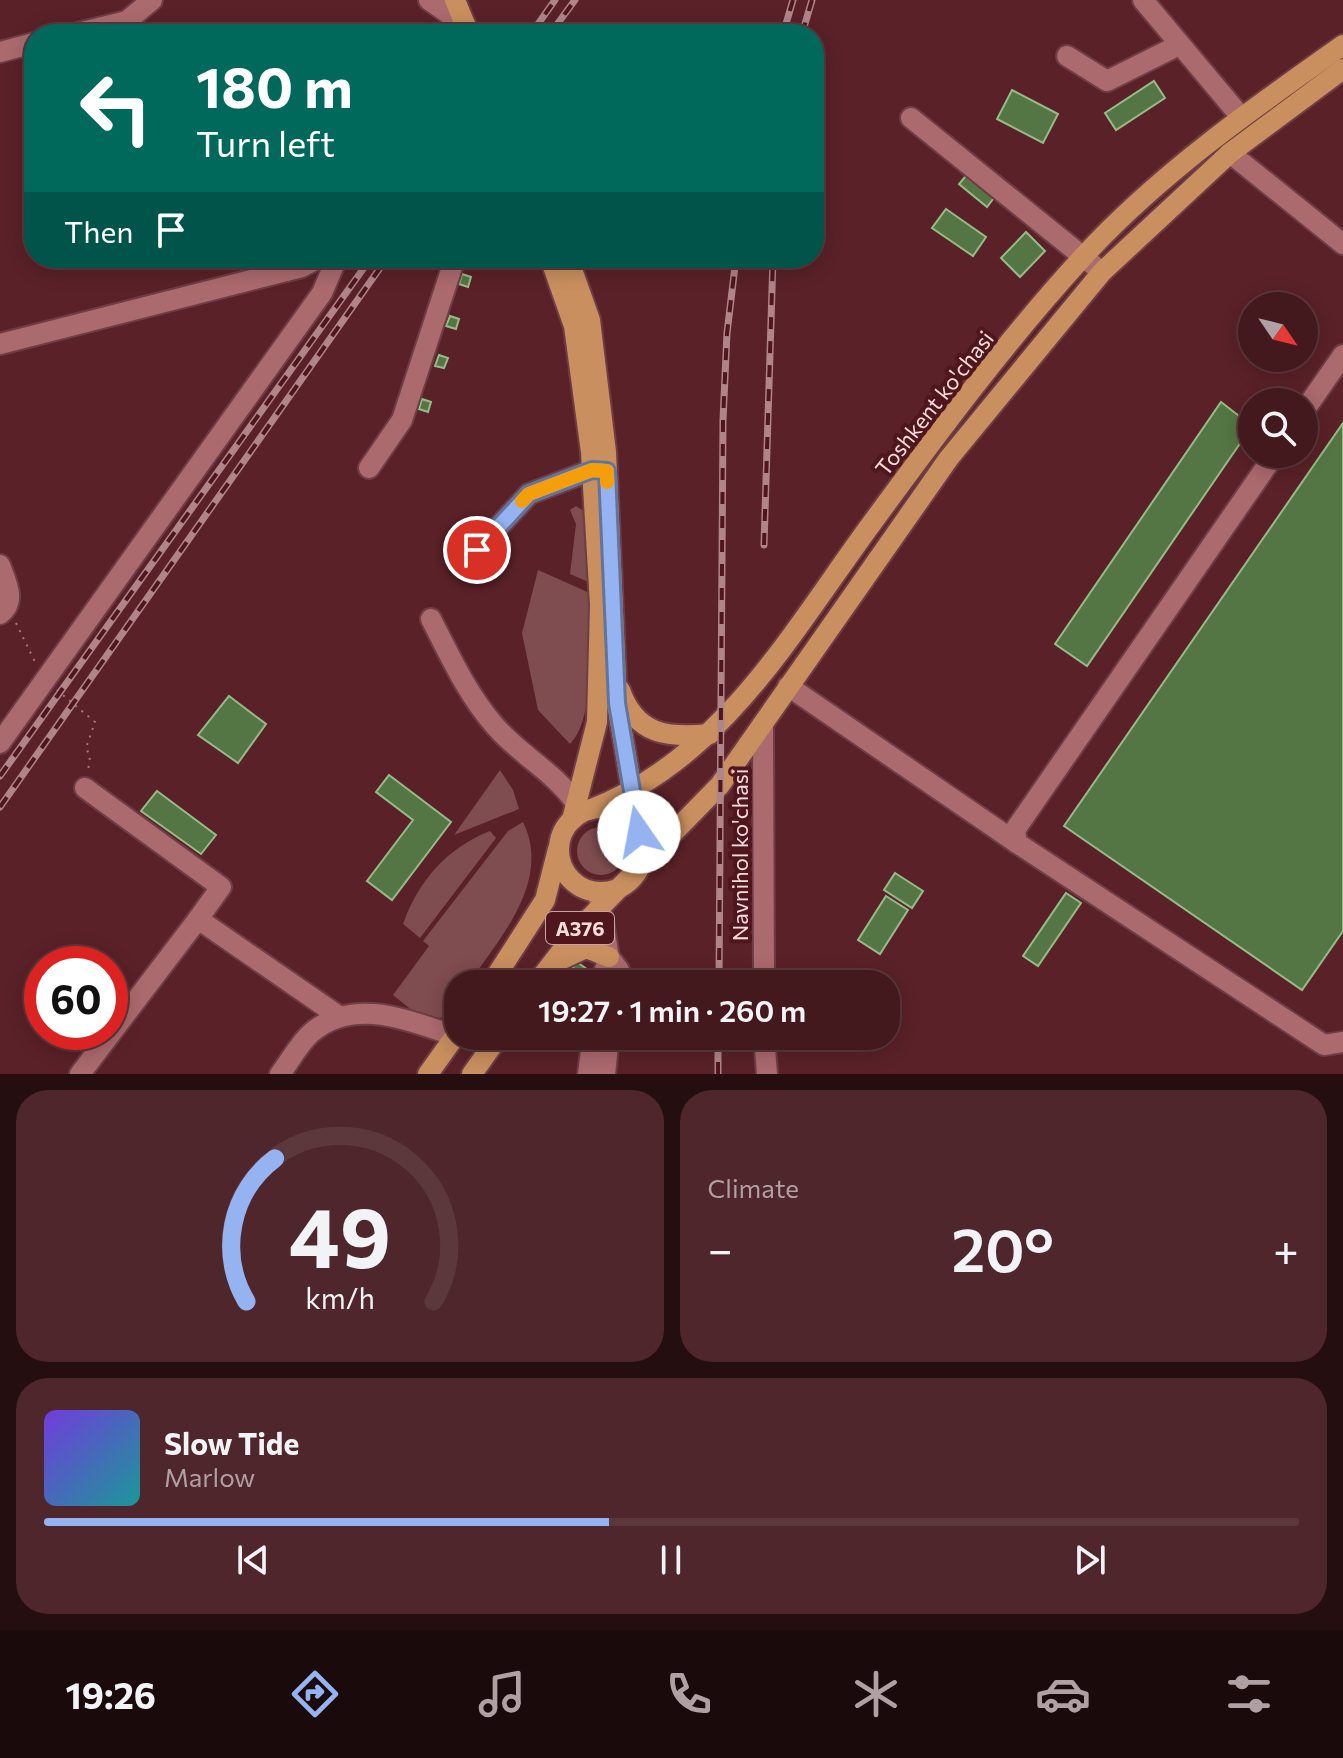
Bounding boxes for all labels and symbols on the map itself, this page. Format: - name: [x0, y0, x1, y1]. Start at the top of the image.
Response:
- north arrow: [1238, 292, 1318, 372]
- street label: Toshkent ko'chasi: [869, 325, 999, 481]
- pin: [443, 516, 511, 584]
- street label: Navnihol ko'chasi: [726, 769, 753, 941]
- position arrow: [597, 790, 681, 874]
- road number: A376: [546, 912, 614, 944]
- speed limit sign: 60: [24, 946, 128, 1050]

